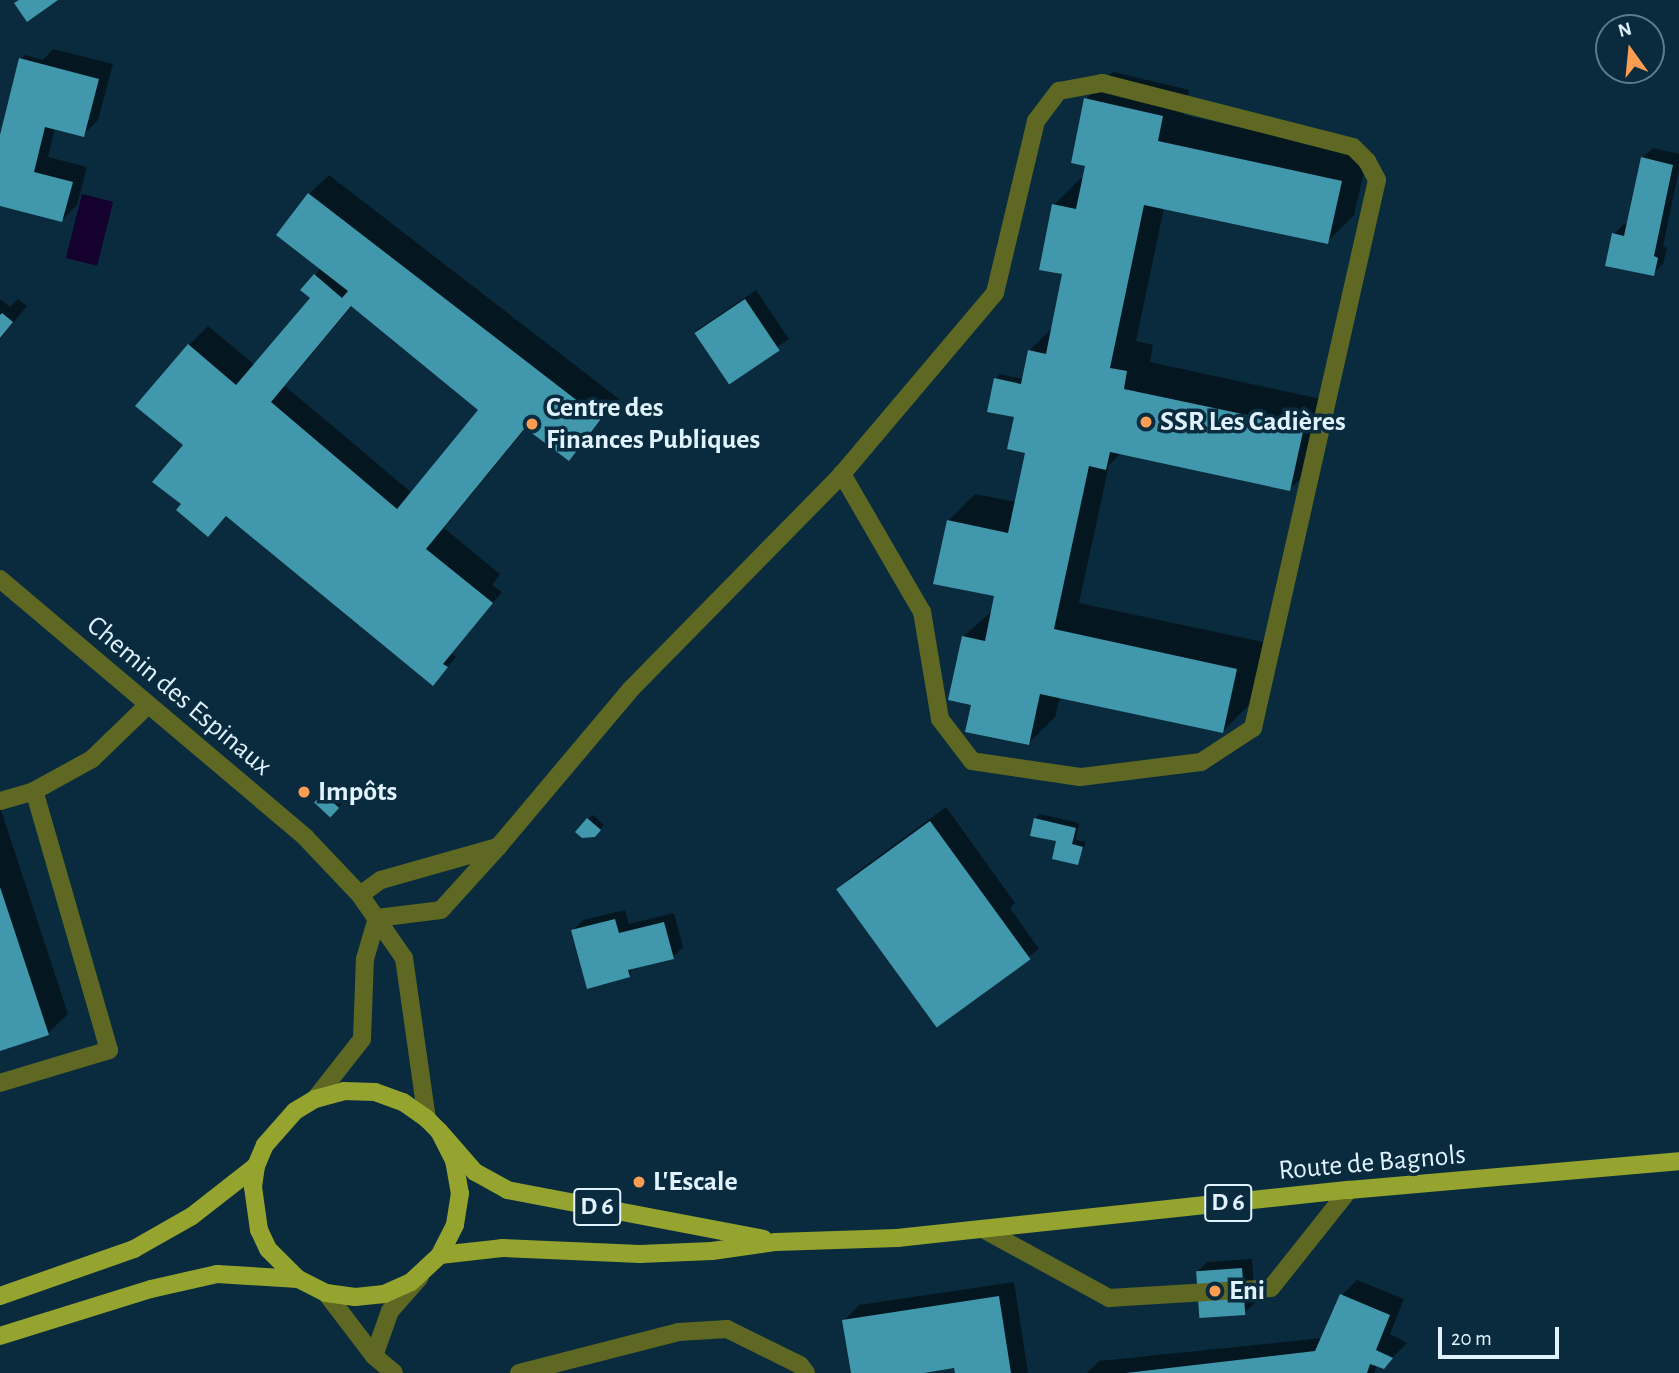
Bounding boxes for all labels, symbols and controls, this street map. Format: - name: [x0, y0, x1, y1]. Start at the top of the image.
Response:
- north arrow: [1595, 14, 1665, 84]
- text: N: [1616, 19, 1634, 41]
- place label: Centre des Finances Publiques: [546, 391, 760, 457]
- place label: SSR Les Cadières: [1160, 405, 1346, 439]
- marker: SSR Les Cadières: [1138, 414, 1154, 430]
- marker: Centre des Finances Publiques: [524, 416, 540, 432]
- street label: Chemin des Espinaux: [80, 609, 278, 783]
- place label: Impôts: [318, 775, 397, 809]
- marker: Impôts: [296, 784, 312, 800]
- street label: Route de Bagnols: [1277, 1138, 1467, 1188]
- place label: L'Escale: [653, 1165, 738, 1199]
- marker: L'Escale: [631, 1174, 647, 1190]
- road number: D 6: [1204, 1180, 1252, 1226]
- road number: D 6: [572, 1184, 622, 1230]
- place label: Eni: [1229, 1274, 1265, 1308]
- marker: Eni: [1207, 1283, 1223, 1299]
- scale bar: [1441, 1314, 1562, 1358]
- text: 20 m: [1451, 1328, 1492, 1349]

